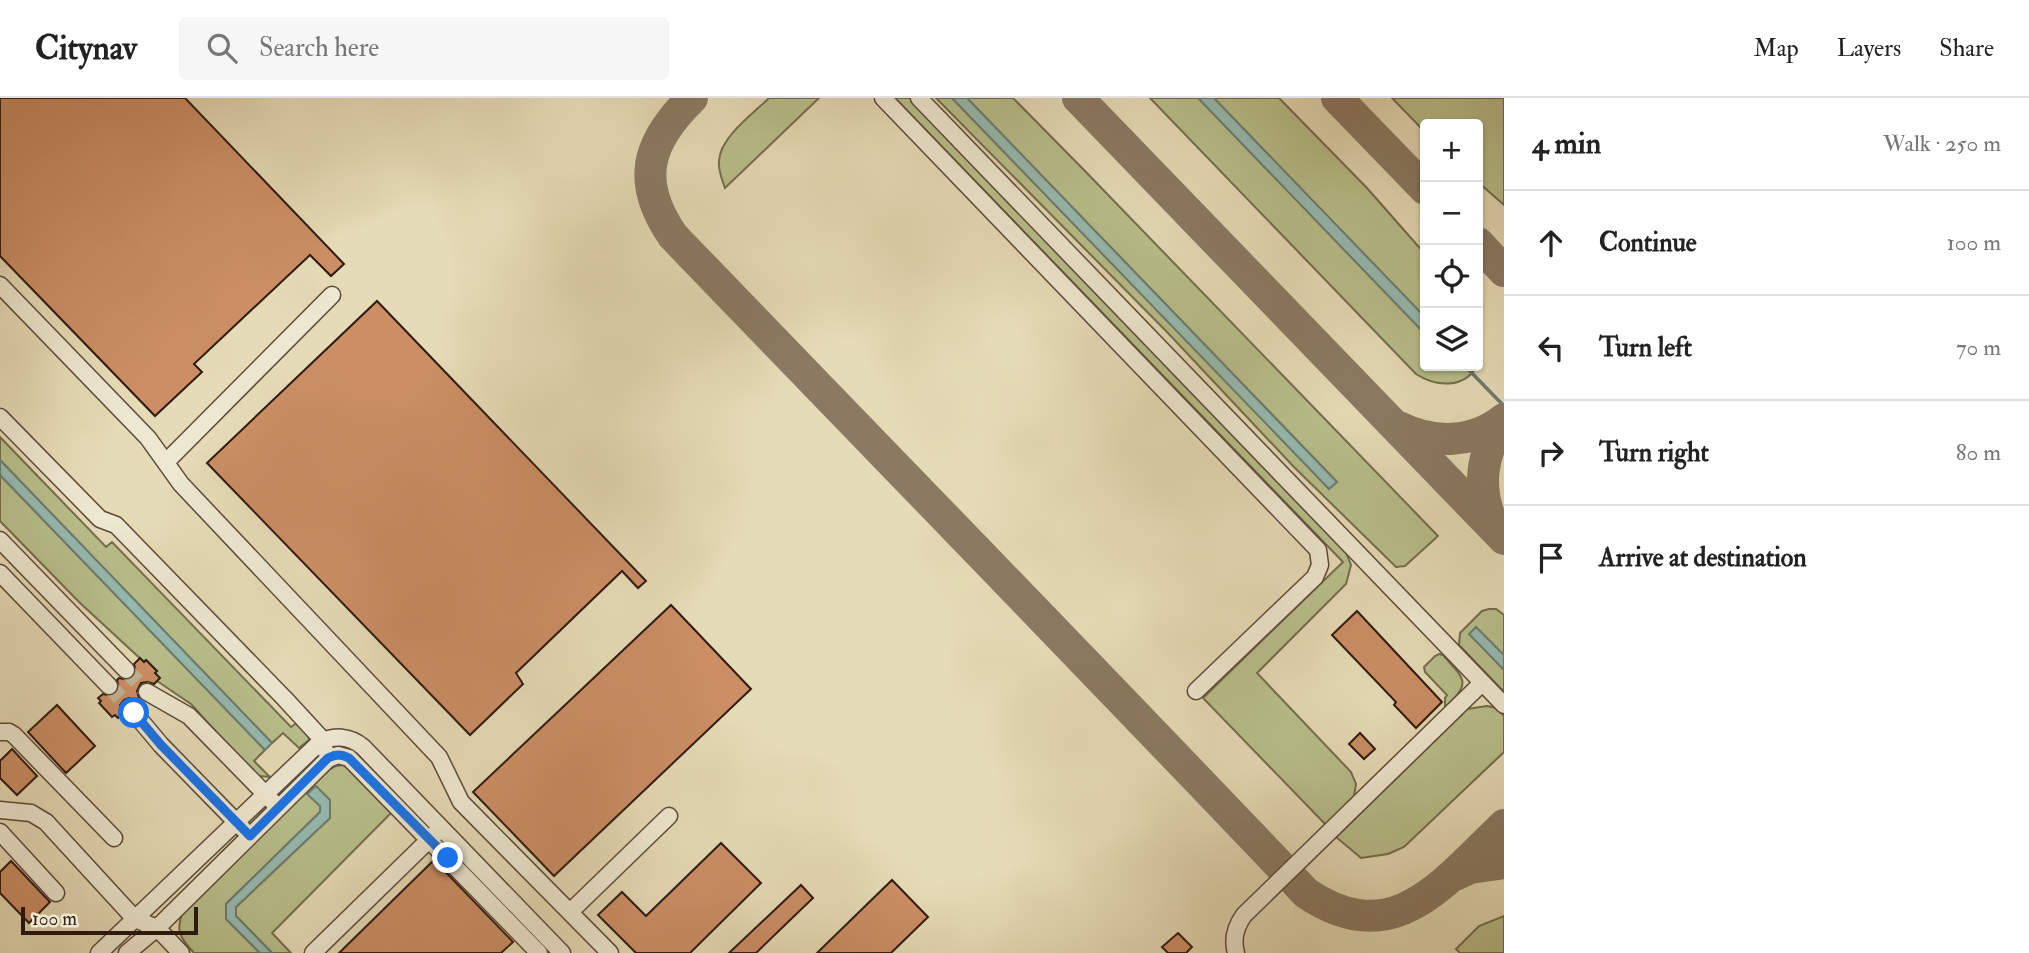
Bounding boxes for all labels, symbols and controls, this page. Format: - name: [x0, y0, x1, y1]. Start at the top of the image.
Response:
- search box: [179, 17, 669, 80]
- text: Citynav: [35, 28, 137, 69]
- icon: search: [203, 29, 241, 67]
- text: Search here: [259, 32, 379, 64]
- text: Map: [1754, 33, 1799, 64]
- text: Layers: [1837, 33, 1901, 64]
- text: Share: [1939, 33, 1994, 64]
- map controls: [1420, 119, 1483, 371]
- button: +: [1420, 119, 1483, 182]
- text: 4 min: [1532, 125, 1601, 162]
- text: Walk · 250 m: [1883, 129, 2001, 158]
- button: −: [1420, 182, 1483, 245]
- icon: ahead: [1532, 224, 1570, 262]
- text: Continue: [1599, 227, 1697, 259]
- text: 100 m: [1947, 228, 2001, 257]
- button: locate: [1420, 245, 1483, 308]
- button: layers: [1420, 308, 1483, 371]
- icon: left: [1532, 329, 1570, 367]
- text: Turn left: [1599, 332, 1692, 364]
- text: 70 m: [1956, 333, 2001, 362]
- icon: right: [1532, 434, 1570, 472]
- text: Turn right: [1599, 437, 1709, 469]
- text: 80 m: [1956, 438, 2001, 467]
- icon: arrive: [1532, 539, 1570, 577]
- text: Arrive at destination: [1599, 542, 1807, 574]
- route start: [118, 697, 149, 728]
- route end: [432, 842, 463, 873]
- scale bar: [21, 904, 198, 936]
- text: 100 m: [32, 907, 77, 931]

